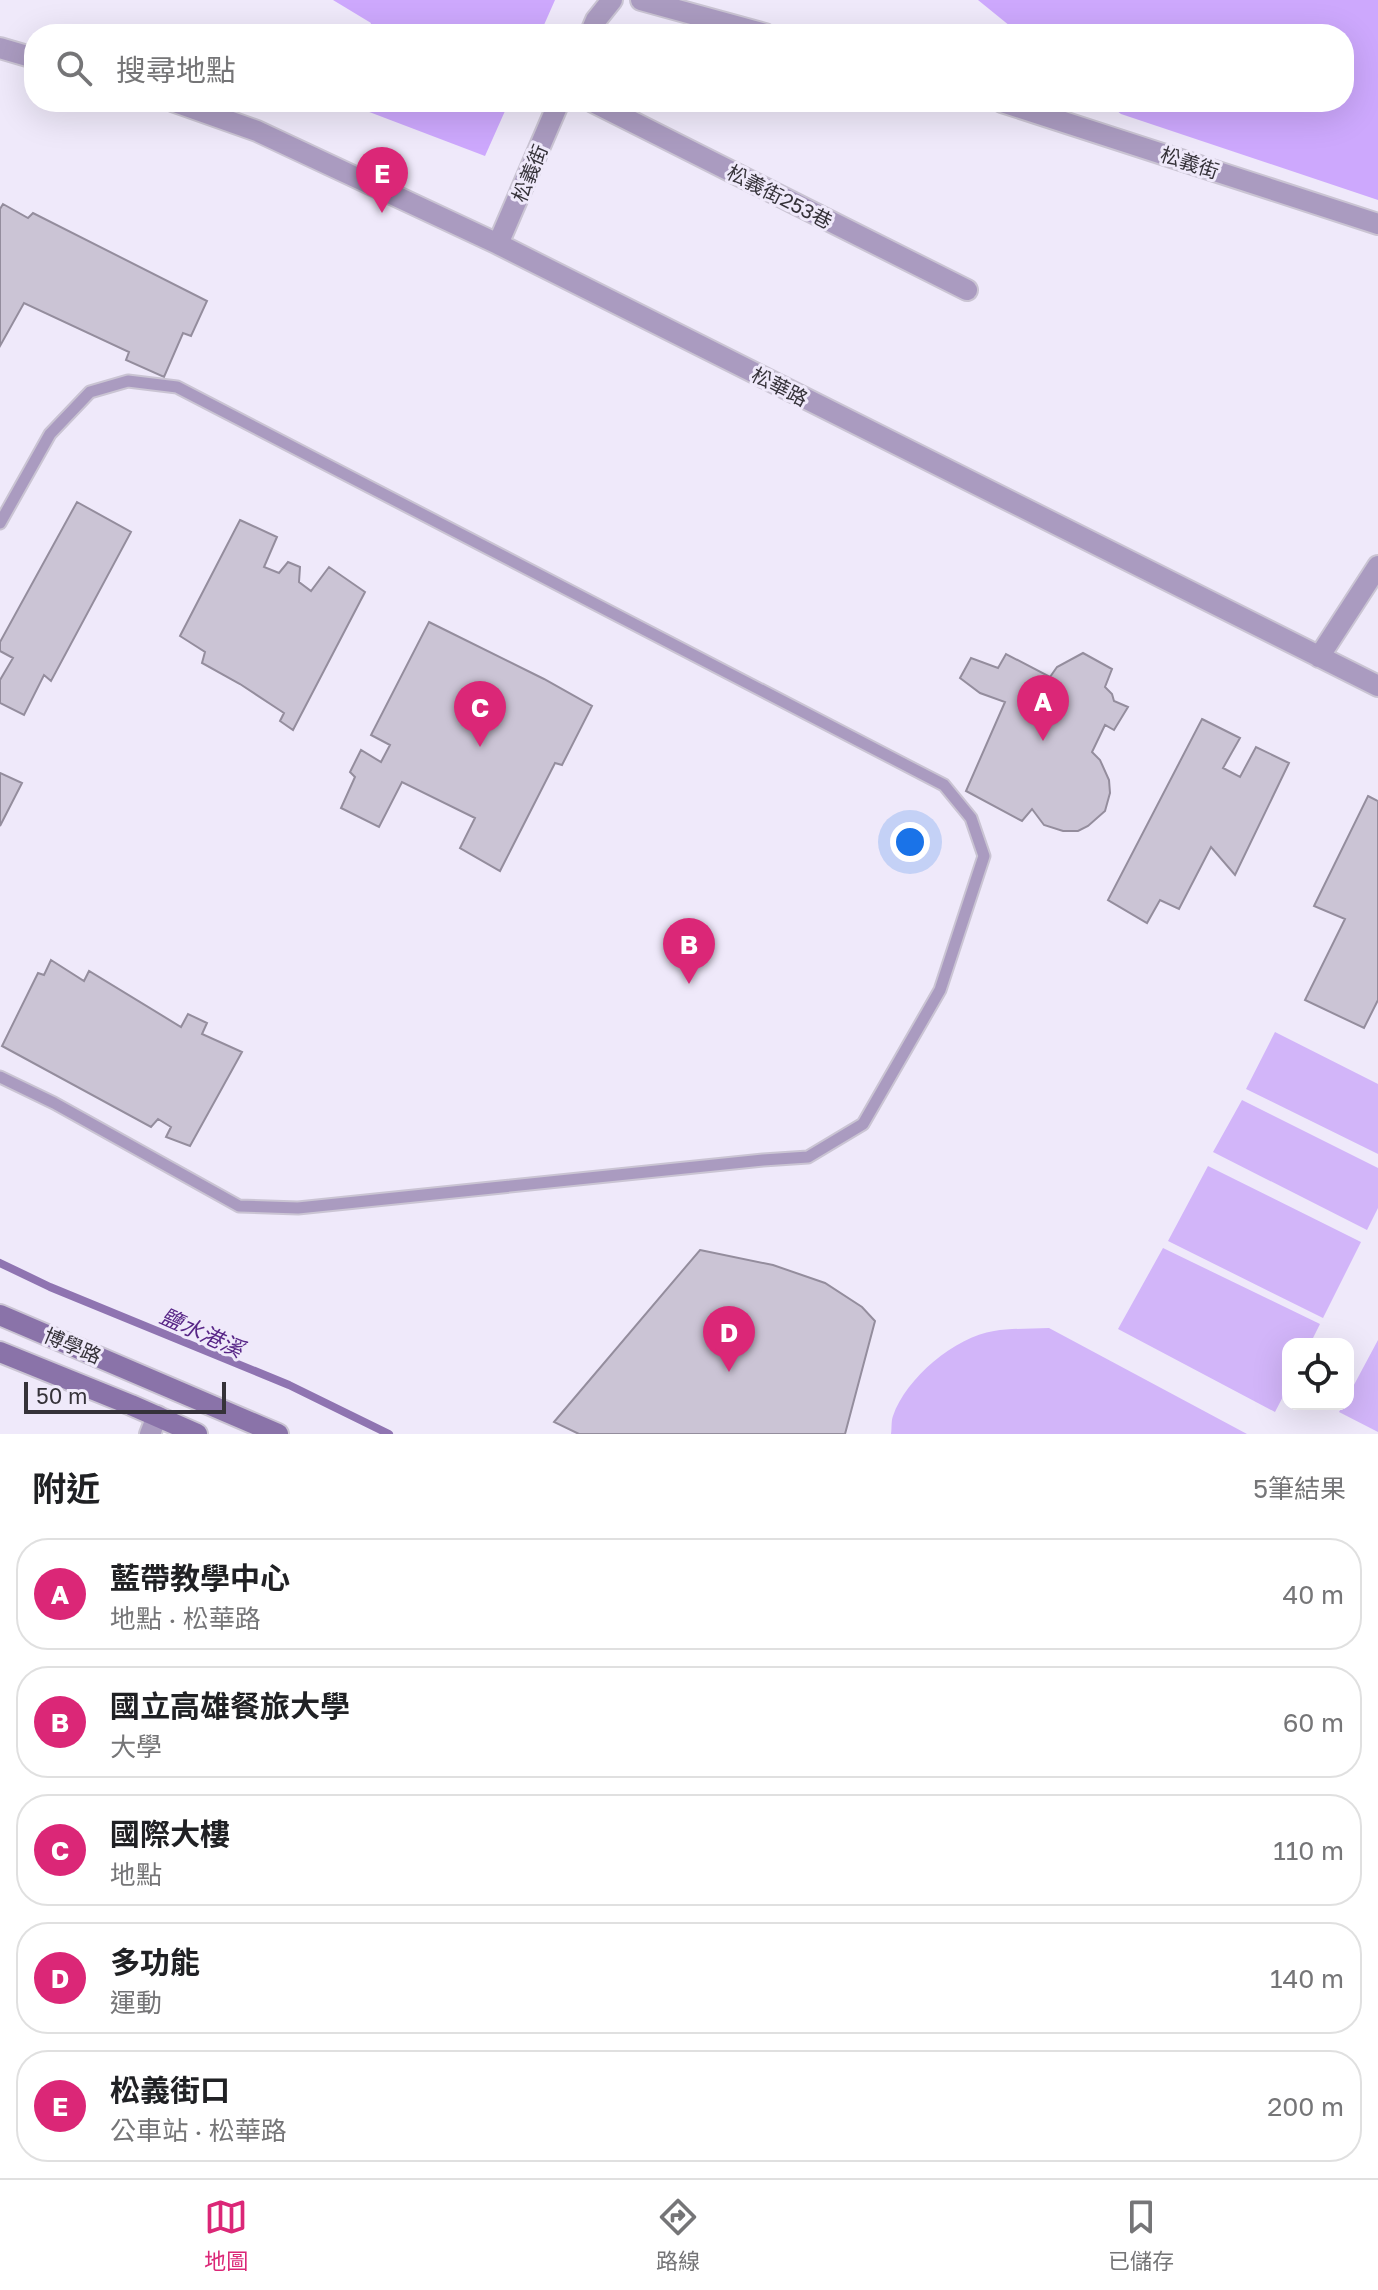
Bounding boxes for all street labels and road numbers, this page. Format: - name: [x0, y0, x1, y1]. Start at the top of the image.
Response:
- street label: 松義街: [506, 141, 552, 205]
- street label: 松義街: [1158, 141, 1222, 183]
- street label: 松義街253巷: [723, 159, 837, 233]
- street label: 松華路: [748, 362, 812, 410]
- street label: 博學路: [41, 1322, 105, 1368]

